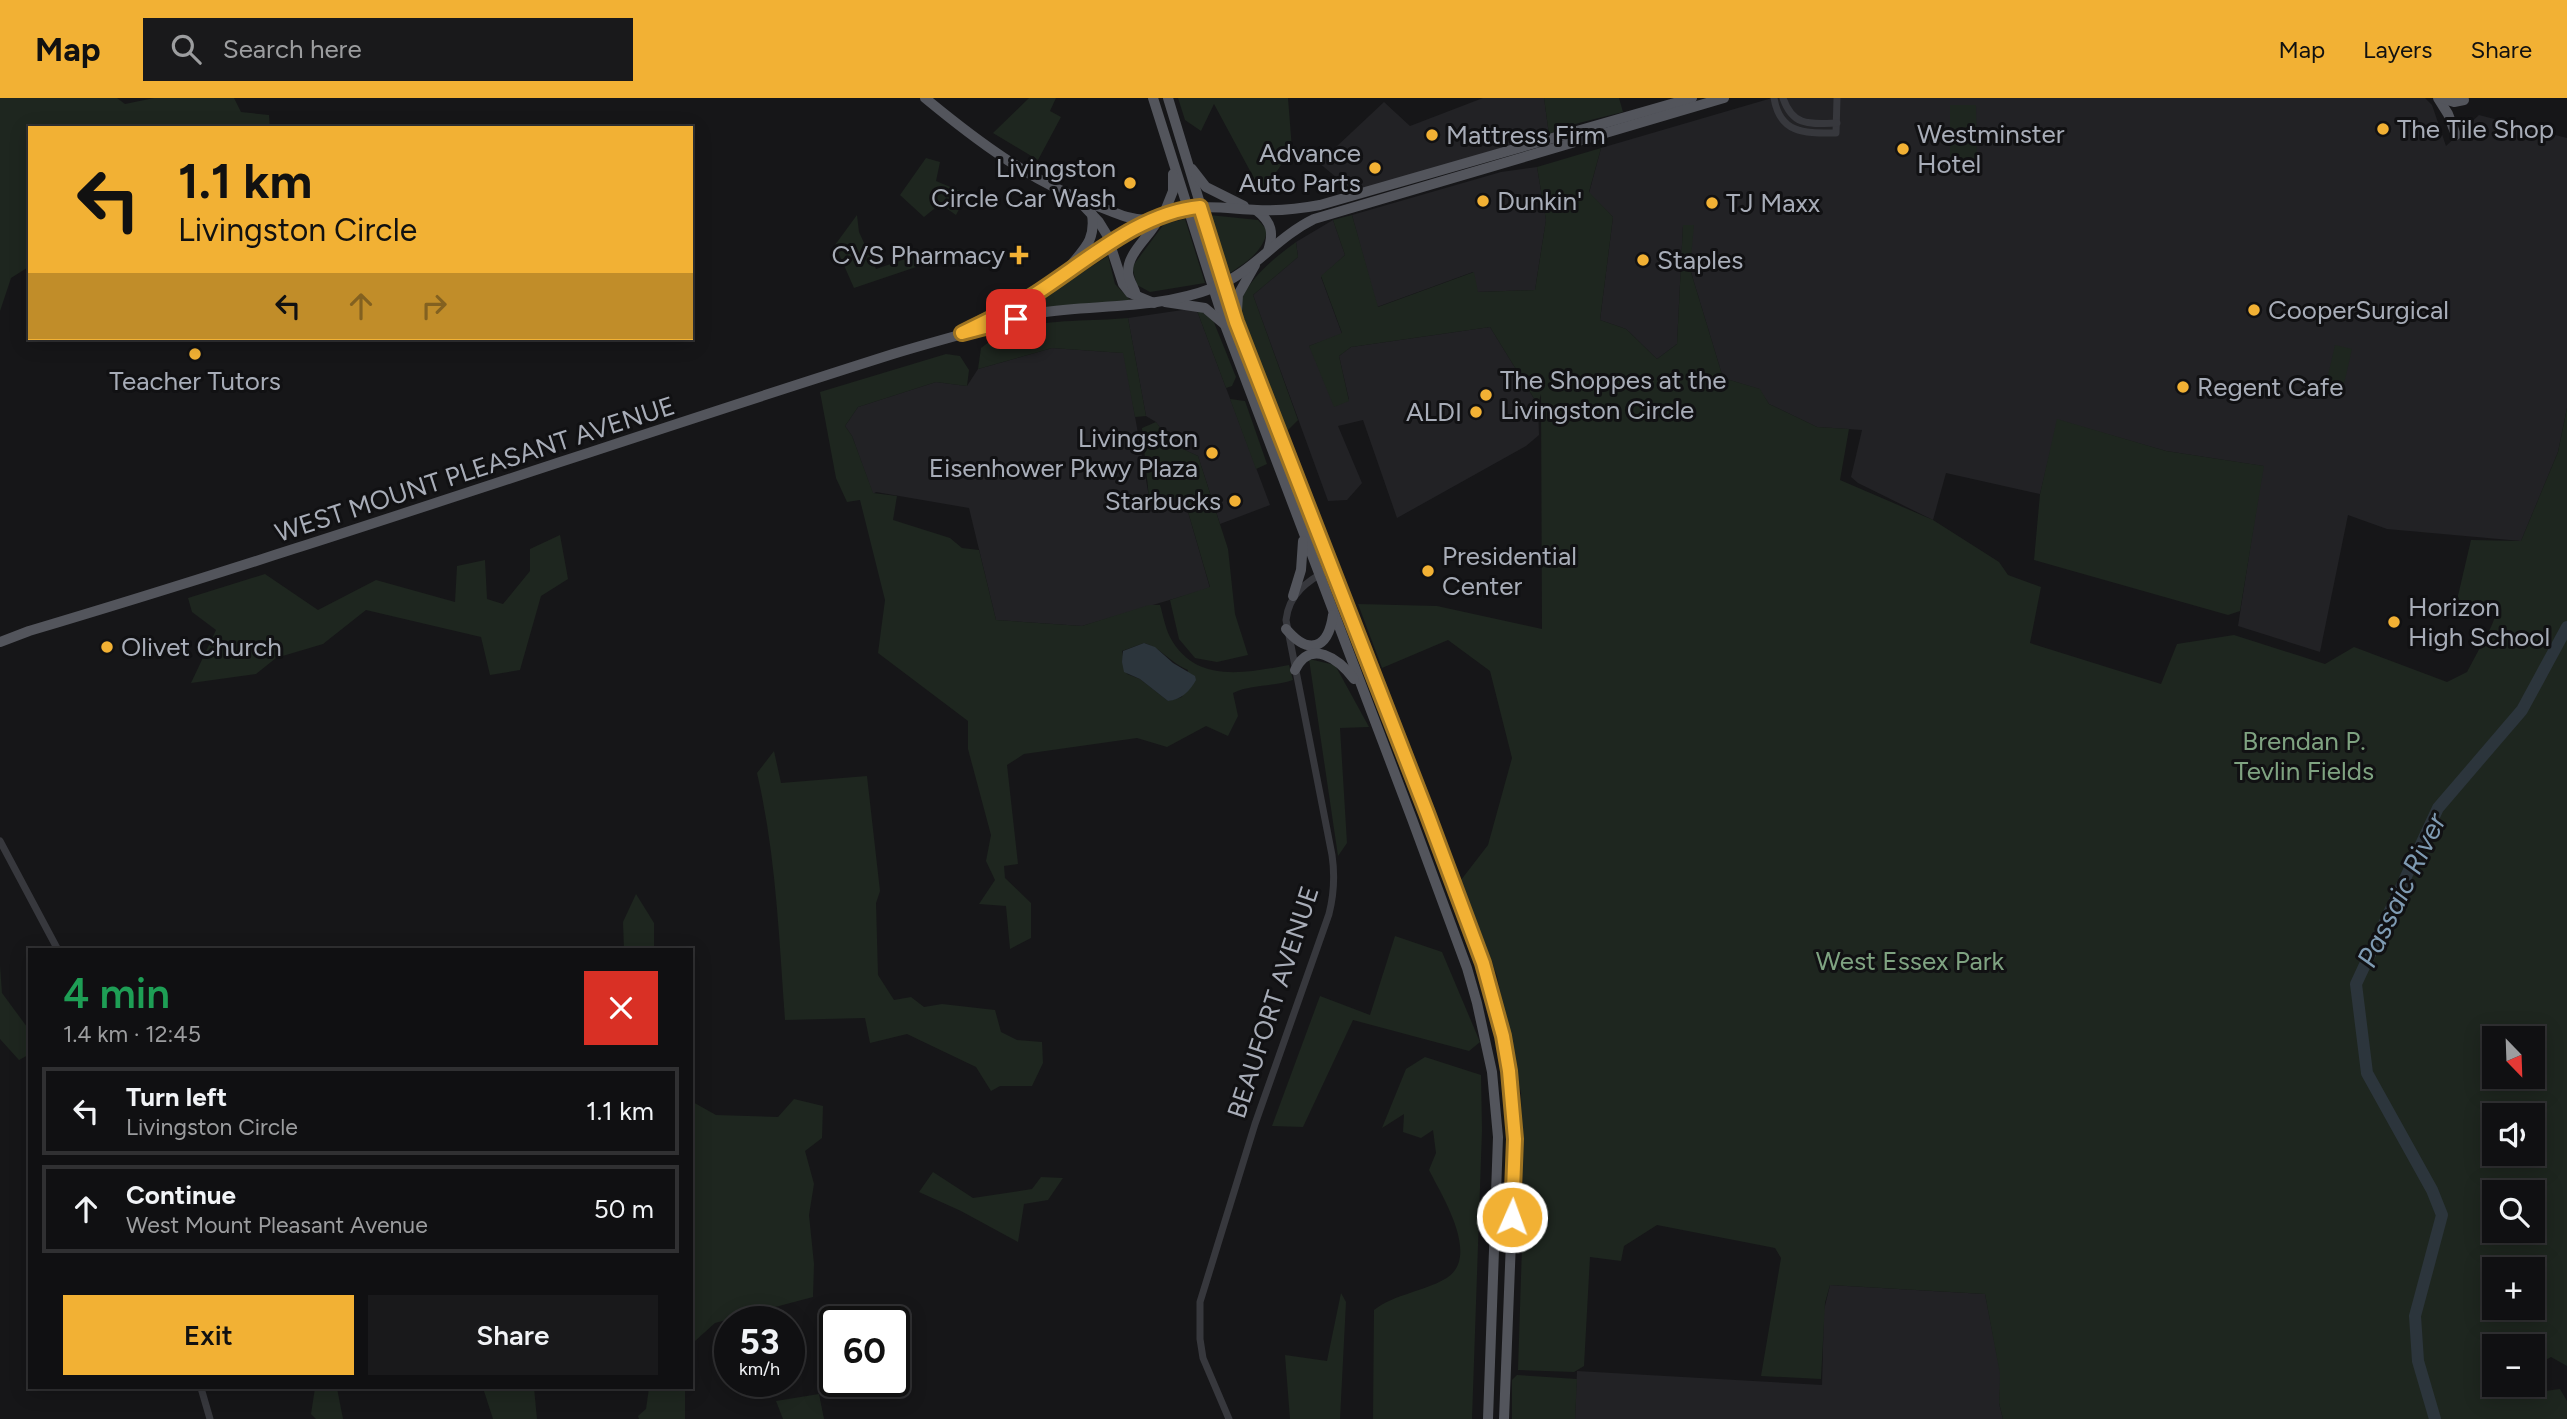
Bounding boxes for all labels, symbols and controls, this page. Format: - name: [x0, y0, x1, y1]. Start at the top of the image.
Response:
- search box: [143, 18, 633, 81]
- text: Map: [35, 30, 101, 69]
- icon: search: [167, 30, 205, 68]
- text: Search here: [223, 33, 362, 65]
- text: Map: [2278, 35, 2325, 64]
- text: Layers: [2363, 35, 2432, 64]
- text: Share: [2470, 35, 2532, 64]
- place label: The Tile Shop: [2397, 113, 2554, 145]
- place label: Westminster Hotel: [1917, 118, 2065, 180]
- place label: Mattress Firm: [1446, 119, 1606, 151]
- marker: The Tile Shop: [2375, 121, 2391, 137]
- marker: Mattress Firm: [1424, 127, 1440, 143]
- place label: Advance Auto Parts: [1239, 137, 1361, 199]
- marker: Westminster Hotel: [1895, 141, 1911, 157]
- text: 1.1 km: [178, 151, 312, 210]
- place label: Livingston Circle Car Wash: [931, 152, 1116, 214]
- icon: left: [63, 154, 154, 245]
- marker: Advance Auto Parts: [1367, 160, 1383, 176]
- marker: Livingston Circle Car Wash: [1122, 175, 1138, 191]
- place label: Dunkin': [1497, 185, 1582, 217]
- place label: TJ Maxx: [1726, 187, 1821, 219]
- marker: Dunkin': [1475, 193, 1491, 209]
- marker: TJ Maxx: [1704, 195, 1720, 211]
- text: Livingston Circle: [178, 211, 417, 249]
- place label: CVS Pharmacy: [831, 239, 1005, 271]
- place label: Staples: [1657, 244, 1743, 276]
- marker: CVS Pharmacy: [1011, 247, 1027, 263]
- marker: Staples: [1635, 252, 1651, 268]
- icon: left: [269, 287, 307, 325]
- icon: ahead: [342, 287, 380, 325]
- icon: right: [415, 287, 453, 325]
- pin: [986, 289, 1046, 349]
- place label: CooperSurgical: [2268, 294, 2449, 326]
- icon: arrive: [997, 300, 1035, 338]
- marker: CooperSurgical: [2246, 302, 2262, 318]
- marker: Teacher Tutors: [187, 346, 203, 362]
- place label: The Shoppes at the Livingston Circle: [1500, 364, 1727, 426]
- place label: Teacher Tutors: [109, 365, 281, 397]
- place label: Regent Cafe: [2197, 371, 2343, 403]
- marker: Regent Cafe: [2175, 379, 2191, 395]
- marker: The Shoppes at the Livingston Circle: [1478, 387, 1494, 403]
- street label: WEST MOUNT PLEASANT AVENUE: [271, 389, 679, 549]
- place label: ALDI: [1406, 396, 1462, 428]
- marker: ALDI: [1468, 404, 1484, 420]
- place label: Livingston Eisenhower Pkwy Plaza: [929, 422, 1198, 484]
- marker: Livingston Eisenhower Pkwy Plaza: [1204, 445, 1220, 461]
- place label: Starbucks: [1105, 485, 1221, 517]
- marker: Starbucks: [1227, 493, 1243, 509]
- place label: Presidential Center: [1442, 540, 1577, 602]
- marker: Presidential Center: [1420, 563, 1436, 579]
- place label: Horizon High School: [2408, 591, 2550, 653]
- marker: Horizon High School: [2386, 614, 2402, 630]
- place label: Olivet Church: [121, 631, 282, 663]
- marker: Olivet Church: [99, 639, 115, 655]
- park label: Brendan P. Tevlin Fields: [2234, 725, 2374, 787]
- water label: Passaic River: [2349, 806, 2454, 972]
- street label: BEAUFORT AVENUE: [1220, 882, 1326, 1122]
- park label: West Essex Park: [1816, 945, 2005, 977]
- text: 4 min: [63, 968, 170, 1019]
- button: close: [584, 971, 658, 1045]
- text: 1.4 km · 12:45: [63, 1020, 201, 1048]
- north arrow: [2482, 1026, 2544, 1088]
- map controls: [2482, 1026, 2545, 1397]
- text: Turn left: [126, 1081, 227, 1113]
- icon: left: [67, 1092, 105, 1130]
- text: 1.1 km: [586, 1095, 654, 1127]
- button: sound: [2482, 1103, 2545, 1166]
- text: Livingston Circle: [126, 1113, 298, 1141]
- text: Continue: [126, 1179, 236, 1211]
- position arrow: [1475, 1180, 1549, 1254]
- button: search: [2482, 1180, 2545, 1243]
- icon: ahead: [67, 1190, 105, 1228]
- text: 50 m: [594, 1193, 654, 1225]
- text: West Mount Pleasant Avenue: [126, 1211, 428, 1239]
- button: +: [2482, 1257, 2545, 1320]
- button: Exit: [63, 1295, 354, 1375]
- button: Share: [368, 1295, 658, 1375]
- speed limit sign: 60: [819, 1306, 910, 1397]
- text: 53: [740, 1321, 779, 1363]
- button: −: [2482, 1334, 2545, 1397]
- text: km/h: [739, 1358, 780, 1380]

